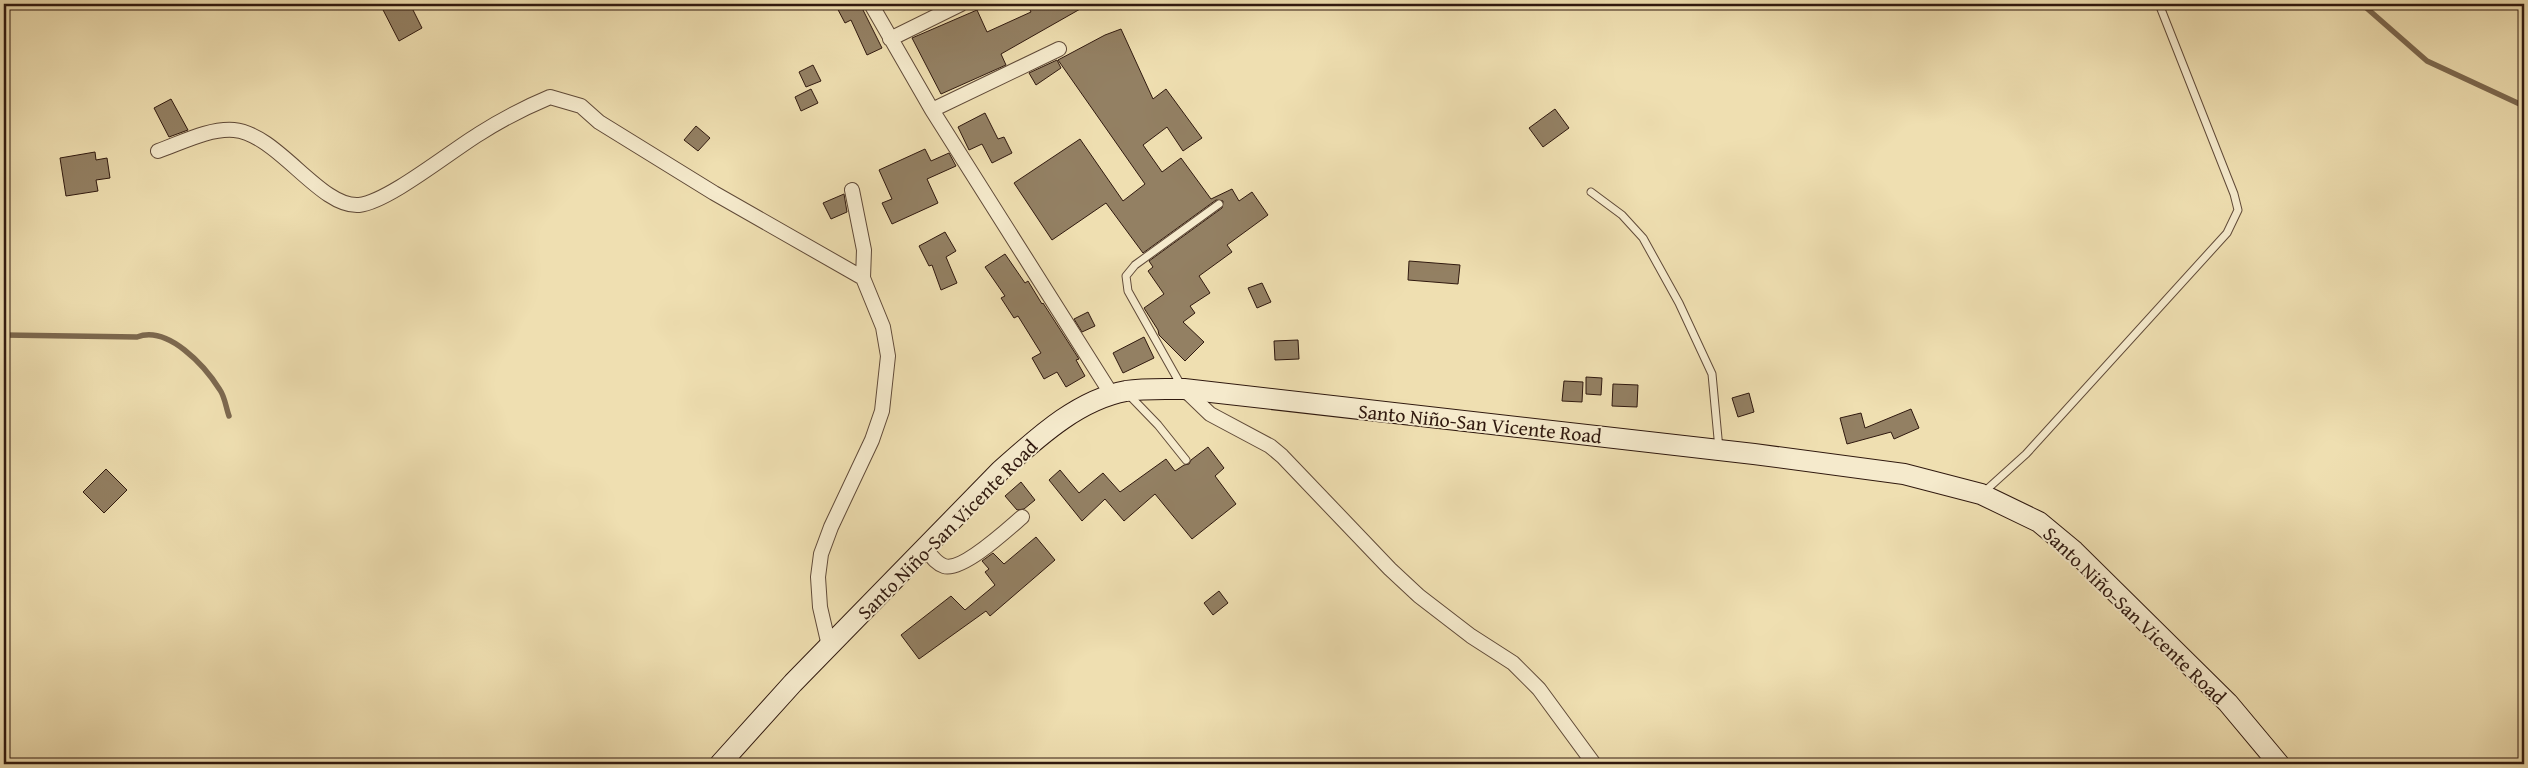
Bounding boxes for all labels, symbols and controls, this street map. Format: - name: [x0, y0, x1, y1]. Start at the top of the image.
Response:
- street label: Santo Niño-San Vicente Road: [1357, 396, 1604, 450]
- street label: Santo Niño-San Vicente Road: [850, 432, 1044, 626]
- street label: Santo Niño-San Vicente Road: [2037, 520, 2233, 711]

